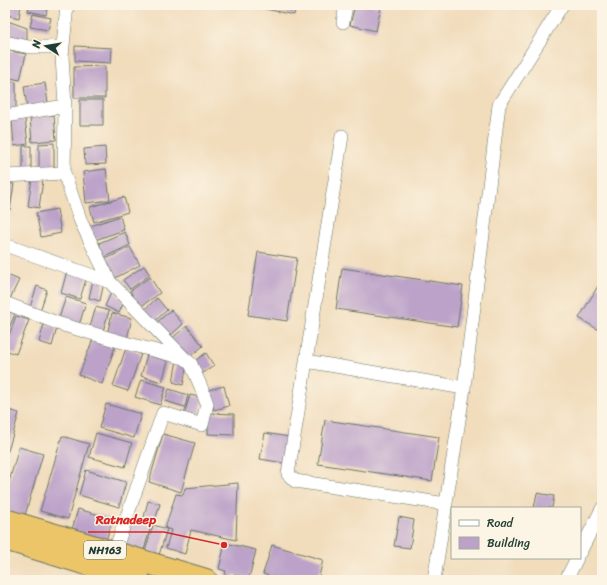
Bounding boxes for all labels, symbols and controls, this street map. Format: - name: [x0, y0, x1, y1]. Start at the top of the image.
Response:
- north arrow: [26, 26, 66, 66]
- text: N: [26, 38, 47, 51]
- callout: Ratnadeep: [88, 507, 164, 532]
- legend: [451, 507, 581, 559]
- text: Ratnadeep: [95, 508, 156, 531]
- text: Road: [487, 512, 514, 534]
- text: Building: [487, 532, 530, 554]
- road number: NH163: [84, 541, 126, 559]

